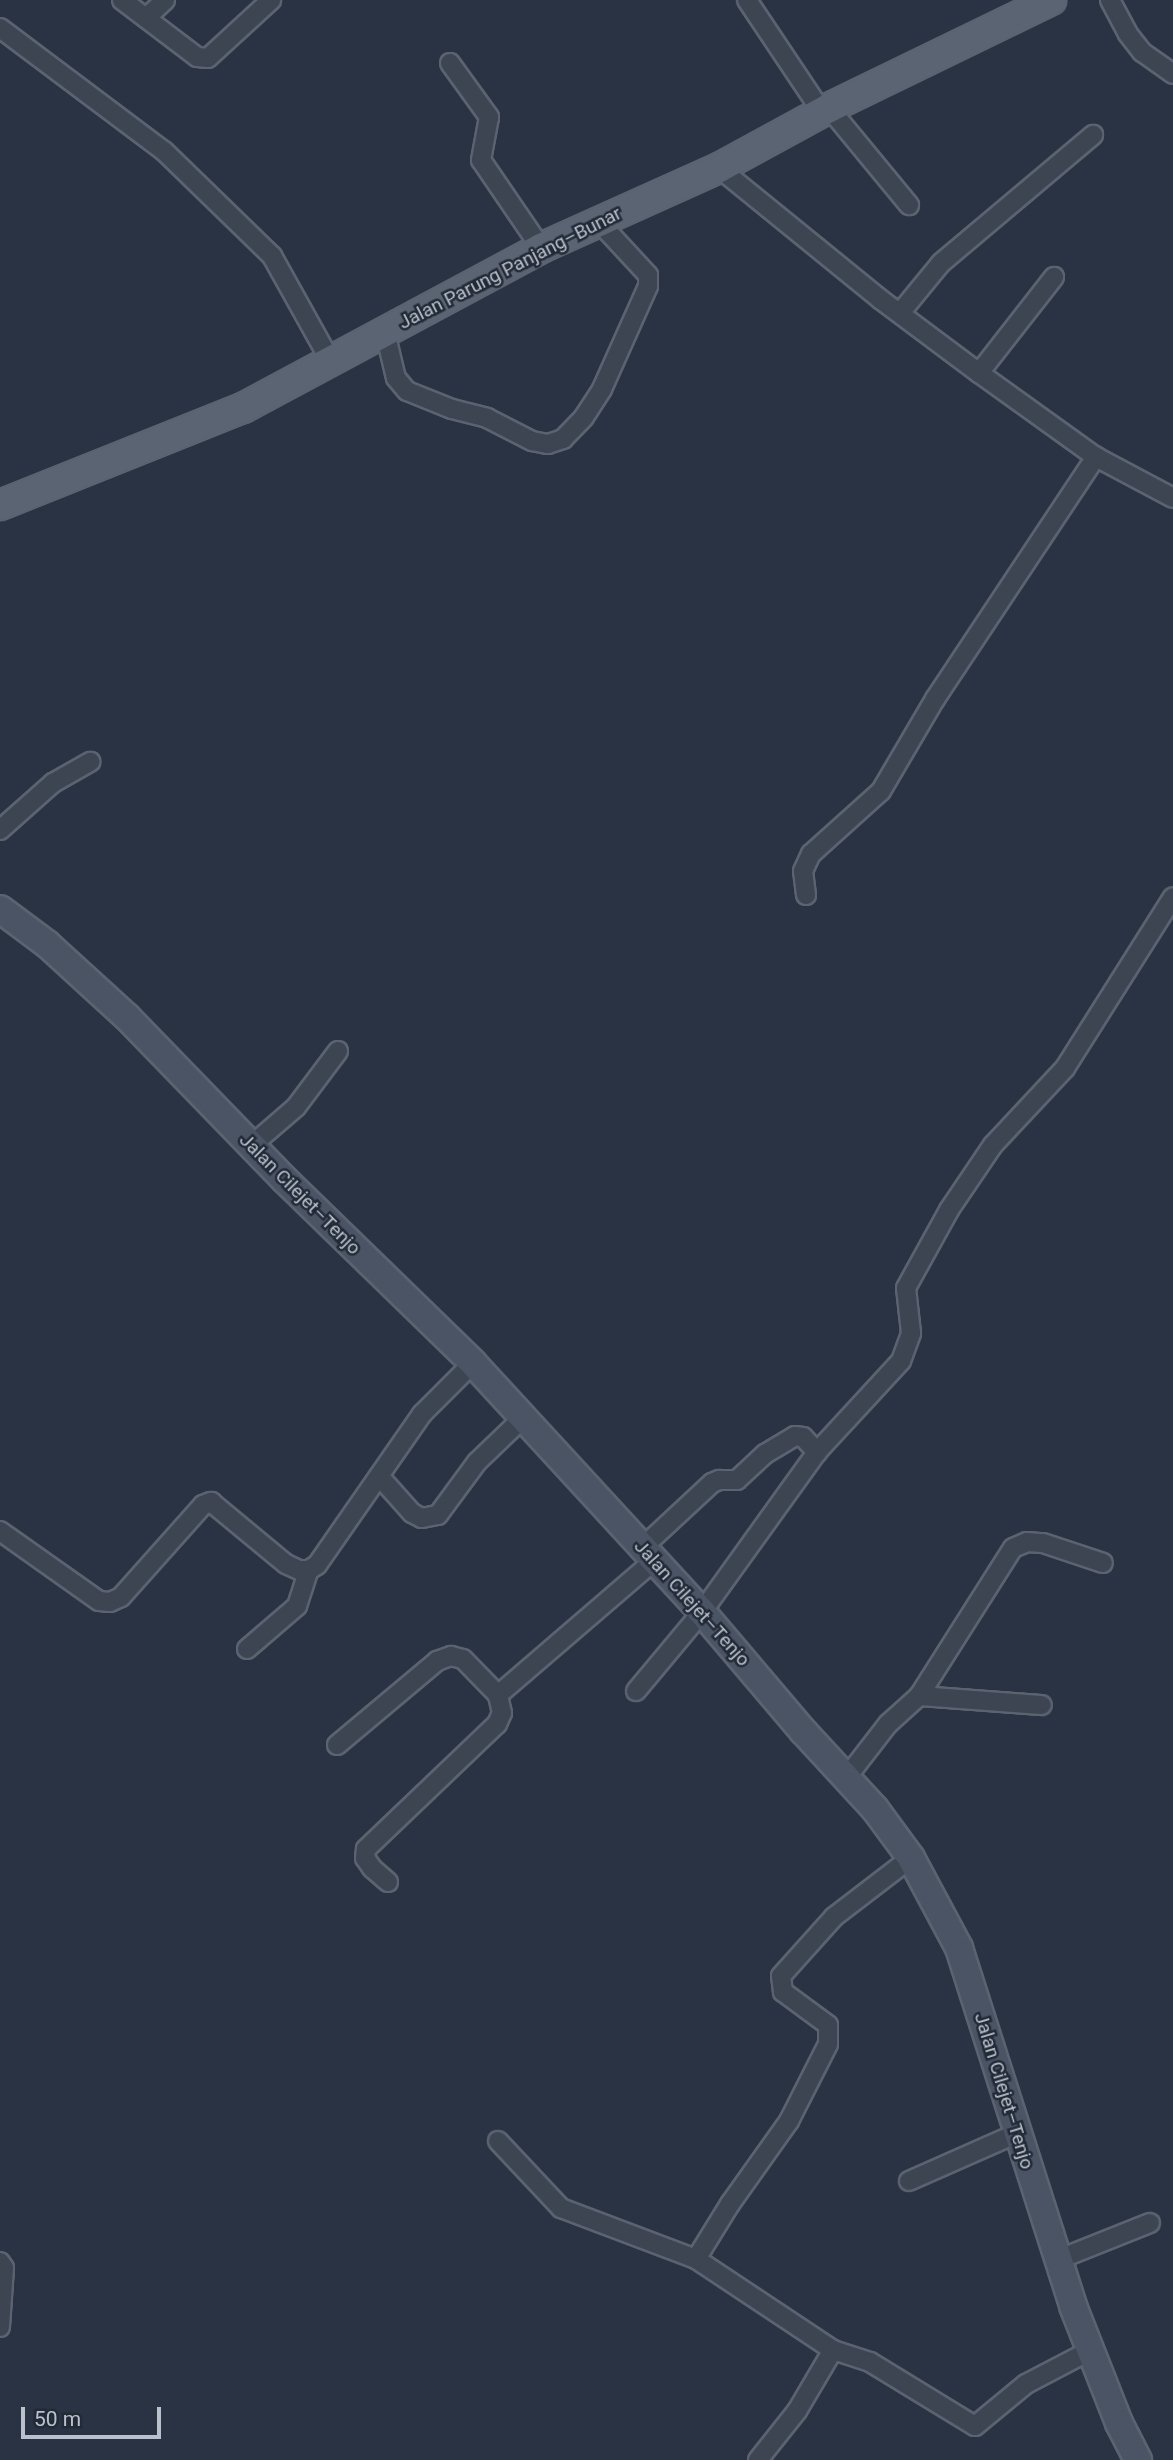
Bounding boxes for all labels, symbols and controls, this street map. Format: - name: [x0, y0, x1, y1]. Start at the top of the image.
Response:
- street label: Jalan Parung Panjang–Bunar: [395, 202, 625, 334]
- street label: Jalan Cilejet–Tenjo: [235, 1129, 365, 1259]
- street label: Jalan Cilejet–Tenjo: [629, 1535, 755, 1671]
- street label: Jalan Cilejet–Tenjo: [969, 2010, 1039, 2172]
- scale bar: [24, 2394, 164, 2438]
- text: 50 m: [34, 2407, 81, 2431]

